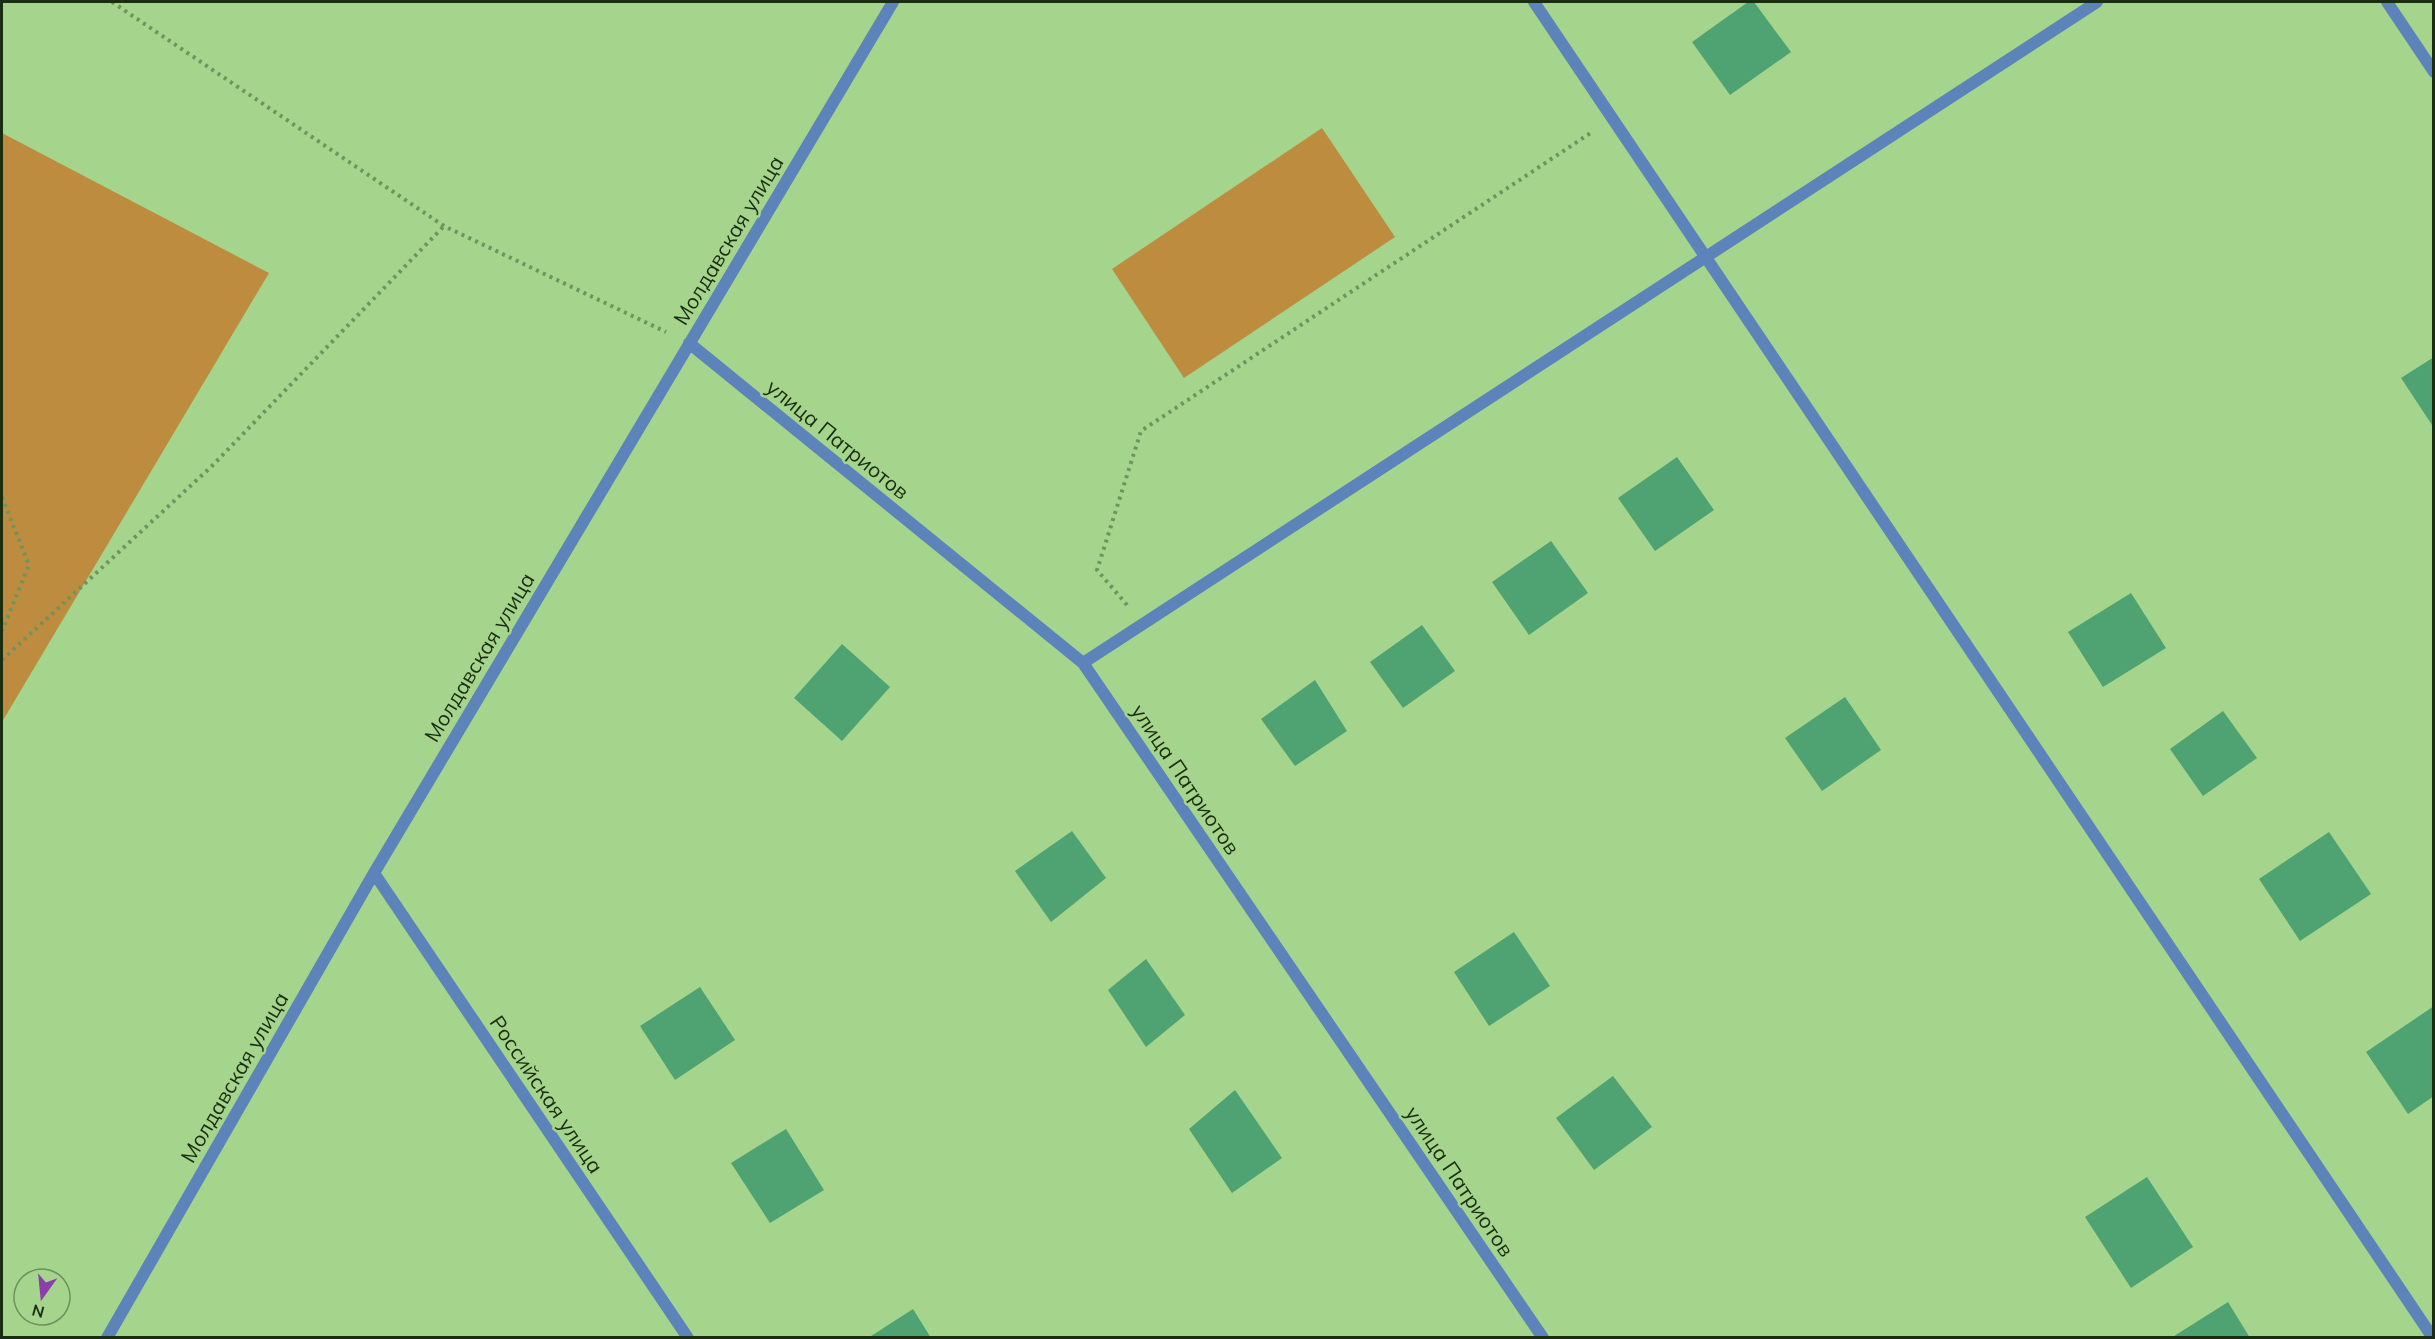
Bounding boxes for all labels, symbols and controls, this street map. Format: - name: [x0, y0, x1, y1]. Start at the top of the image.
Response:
- street label: Молдавская улица: [667, 151, 789, 329]
- street label: улица Патриотов: [761, 374, 915, 504]
- street label: Молдавская улица: [418, 568, 540, 746]
- street label: улица Патриотов: [1126, 699, 1246, 859]
- street label: Молдавская улица: [175, 987, 293, 1167]
- street label: Российская улица: [485, 1010, 609, 1178]
- street label: улица Патриотов: [1400, 1101, 1520, 1261]
- north arrow: [12, 1267, 72, 1327]
- text: N: [30, 1300, 47, 1323]

